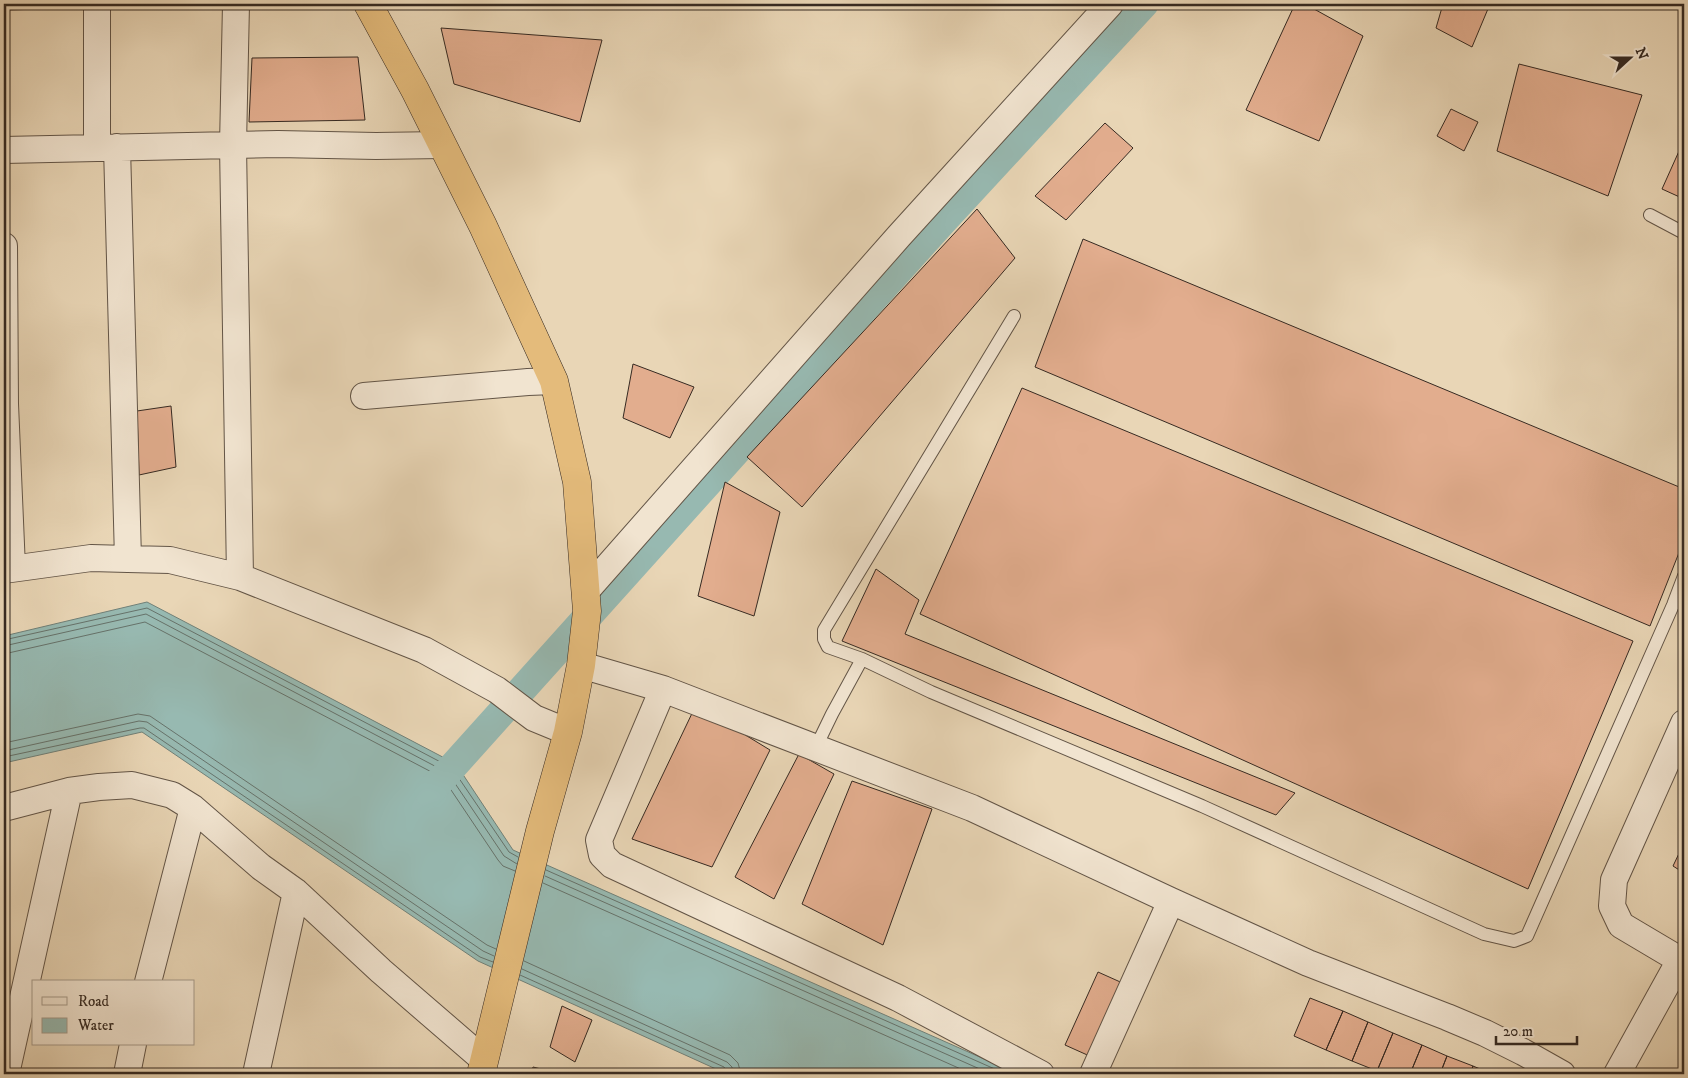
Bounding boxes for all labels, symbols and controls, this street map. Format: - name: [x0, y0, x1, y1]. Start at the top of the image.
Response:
- north arrow: [1606, 32, 1656, 82]
- text: N: [1631, 45, 1652, 63]
- legend: [32, 980, 195, 1046]
- text: Road: [78, 992, 110, 1011]
- scale bar: [1496, 1013, 1577, 1045]
- text: Water: [77, 1016, 114, 1035]
- text: 20 m: [1503, 1022, 1533, 1041]

